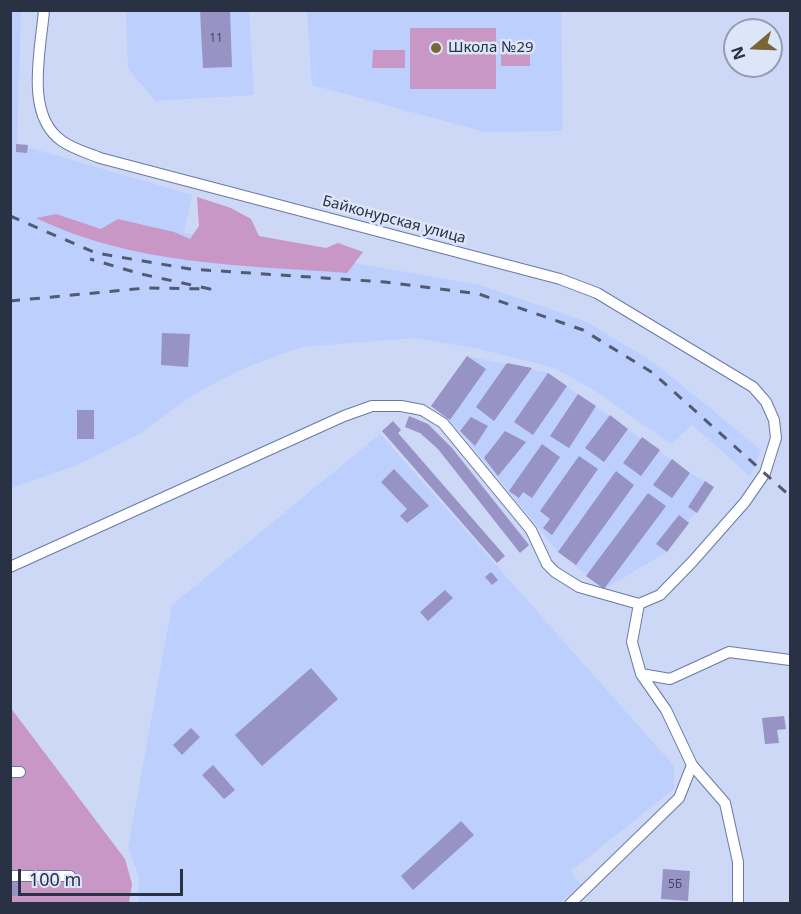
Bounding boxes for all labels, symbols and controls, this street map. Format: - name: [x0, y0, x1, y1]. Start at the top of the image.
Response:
- north arrow: [723, 18, 783, 78]
- house number: 11: [209, 32, 223, 46]
- place label: Школа №29: [448, 39, 534, 57]
- marker: Школа №29: [429, 41, 443, 55]
- text: N: [725, 43, 750, 63]
- street label: Байконурская улица: [320, 192, 468, 248]
- scale bar: [21, 857, 186, 895]
- text: 100 m: [29, 867, 81, 891]
- house number: 5Б: [668, 878, 682, 892]

